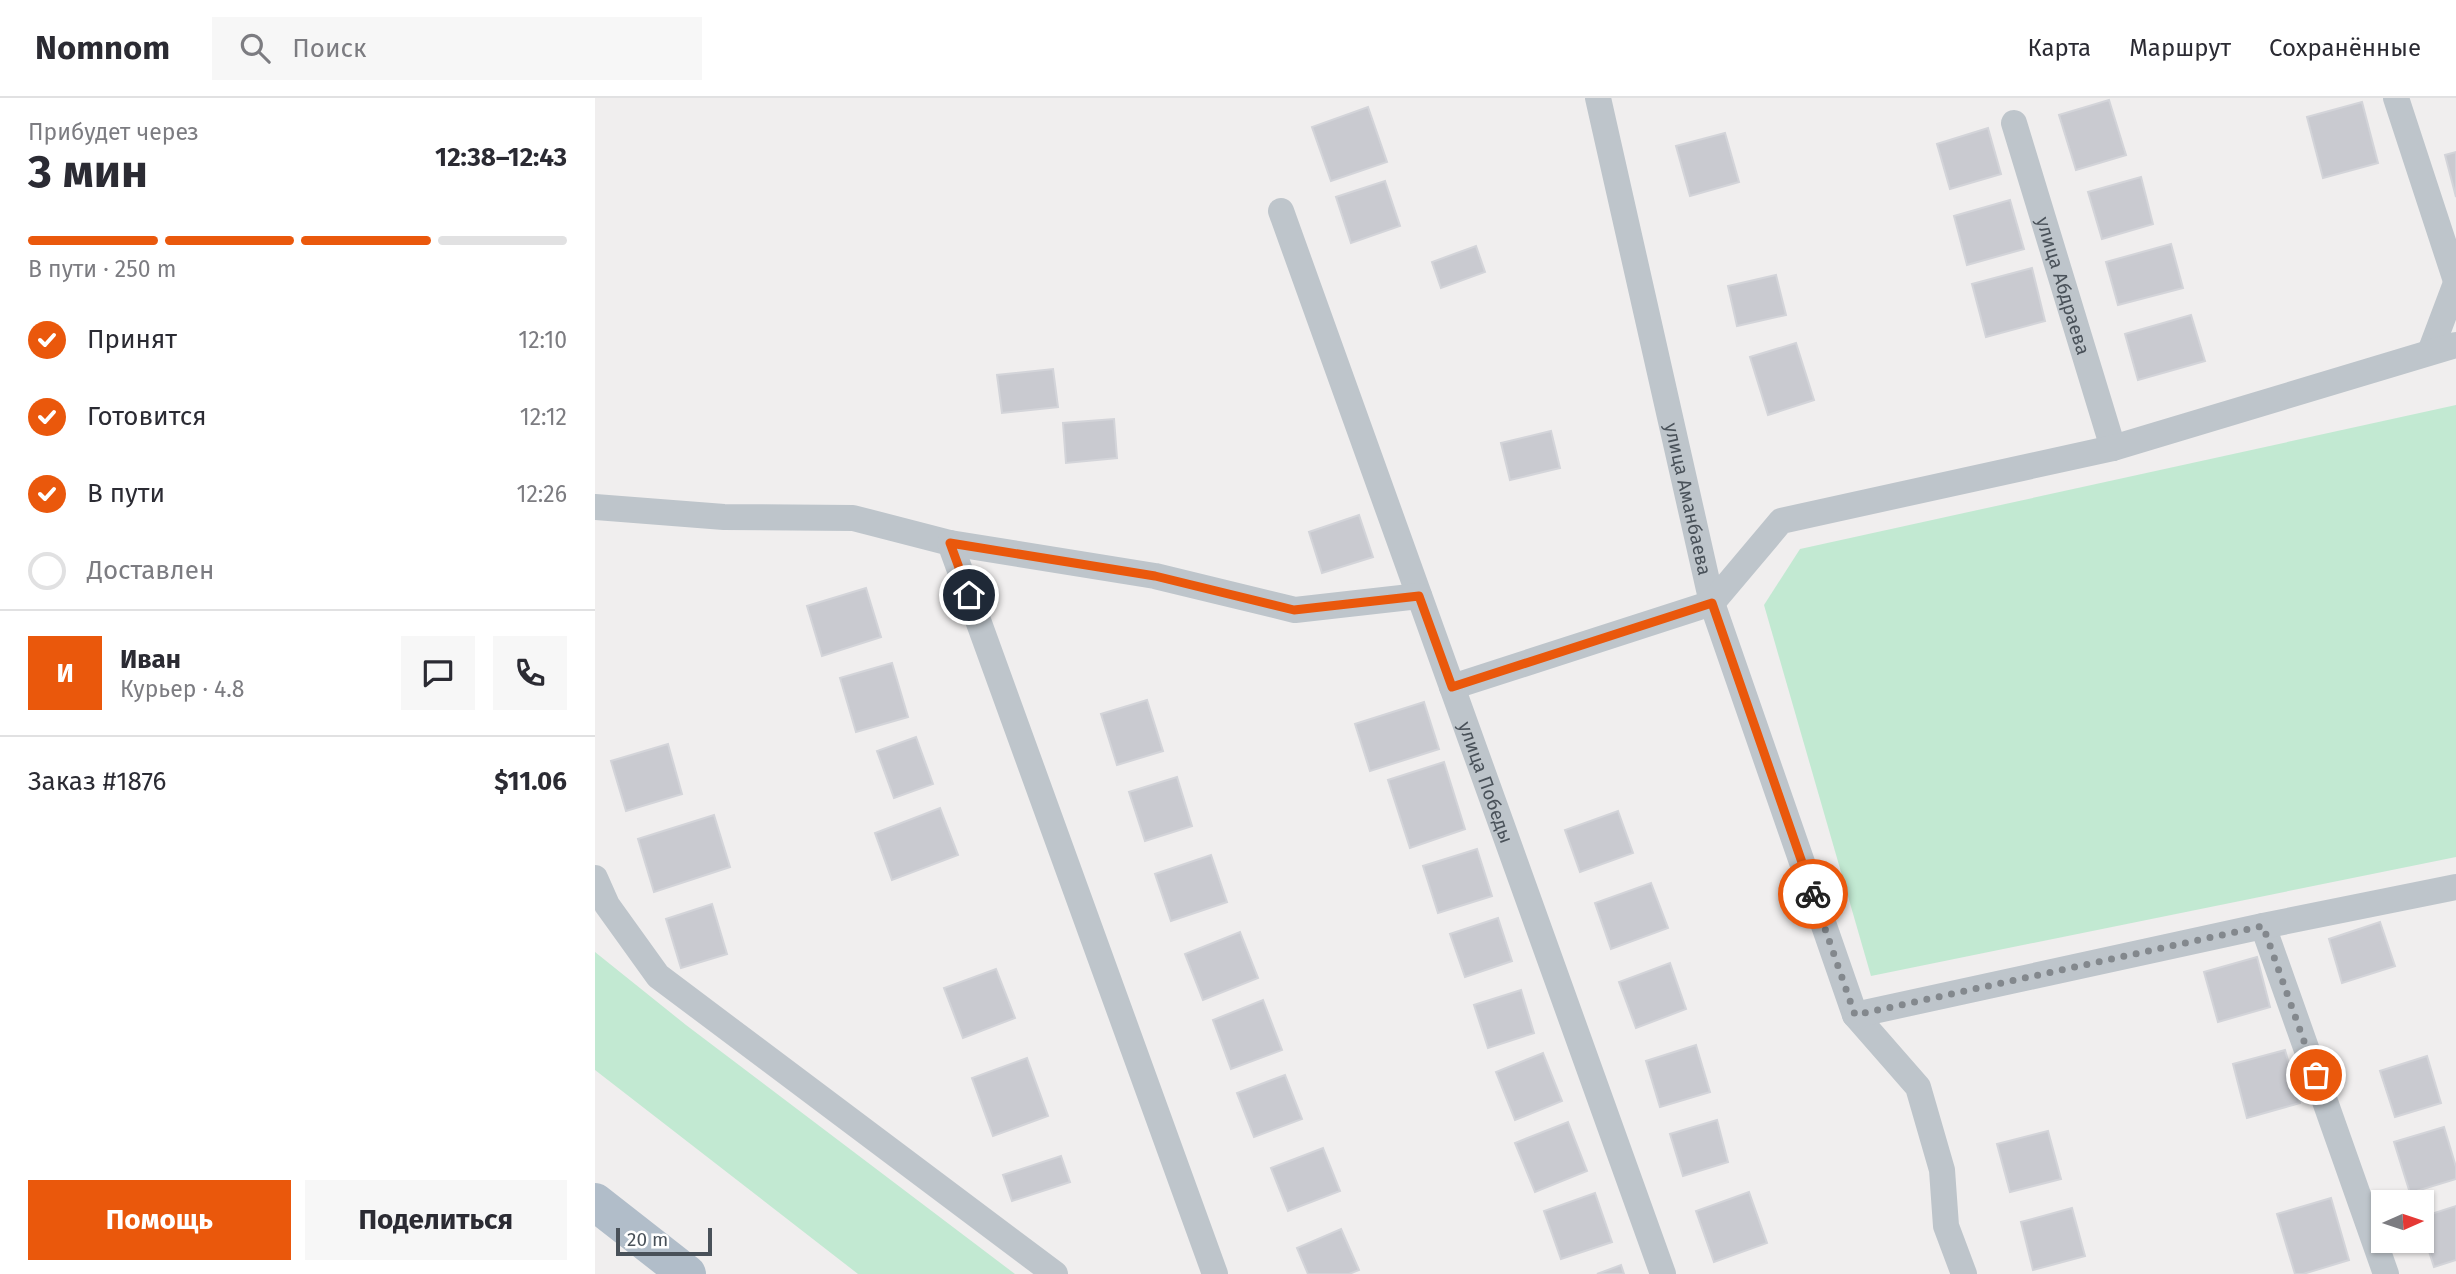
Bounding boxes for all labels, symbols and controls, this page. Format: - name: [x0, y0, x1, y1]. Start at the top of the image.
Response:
- search box: [212, 17, 702, 80]
- text: Nomnom: [35, 28, 170, 68]
- icon: search: [236, 29, 274, 67]
- text: Поиск: [292, 33, 367, 64]
- text: Карта: [2028, 34, 2091, 62]
- text: Маршрут: [2129, 34, 2231, 62]
- text: Сохранённые: [2269, 34, 2421, 62]
- text: Прибудет через: [28, 118, 199, 146]
- text: 12:38–12:43: [435, 142, 567, 173]
- text: 3 мин: [28, 144, 148, 199]
- street label: улица Абдраева: [2031, 214, 2095, 358]
- text: В пути · 250 m: [28, 255, 176, 283]
- icon: check: [28, 321, 66, 359]
- text: Принят: [87, 324, 177, 355]
- text: 12:10: [518, 326, 567, 354]
- icon: check: [28, 398, 66, 436]
- text: Готовится: [87, 401, 207, 432]
- text: 12:12: [520, 403, 567, 431]
- street label: улица Аманбаева: [1660, 421, 1716, 577]
- icon: check: [28, 475, 66, 513]
- text: В пути: [87, 478, 165, 509]
- text: 12:26: [516, 480, 567, 508]
- text: Доставлен: [87, 555, 214, 586]
- pin: [939, 565, 999, 625]
- icon: home: [950, 576, 988, 614]
- button: chat: [401, 636, 475, 710]
- button: phone: [493, 636, 567, 710]
- text: Иван: [120, 644, 181, 675]
- text: И: [56, 658, 74, 689]
- text: Курьер · 4.8: [120, 675, 245, 703]
- street label: улица Победы: [1453, 718, 1518, 846]
- text: Заказ #1876: [28, 766, 166, 797]
- text: $11.06: [494, 766, 567, 797]
- courier: [1778, 859, 1848, 929]
- icon: bike: [1794, 875, 1832, 913]
- pin: [2286, 1045, 2346, 1105]
- icon: bag: [2297, 1056, 2335, 1094]
- button: Помощь: [28, 1180, 291, 1260]
- button: Поделиться: [305, 1180, 567, 1260]
- north arrow: [2371, 1190, 2434, 1253]
- map controls: [2371, 1190, 2434, 1253]
- scale bar: [616, 1225, 712, 1257]
- text: 20 m: [627, 1228, 668, 1251]

